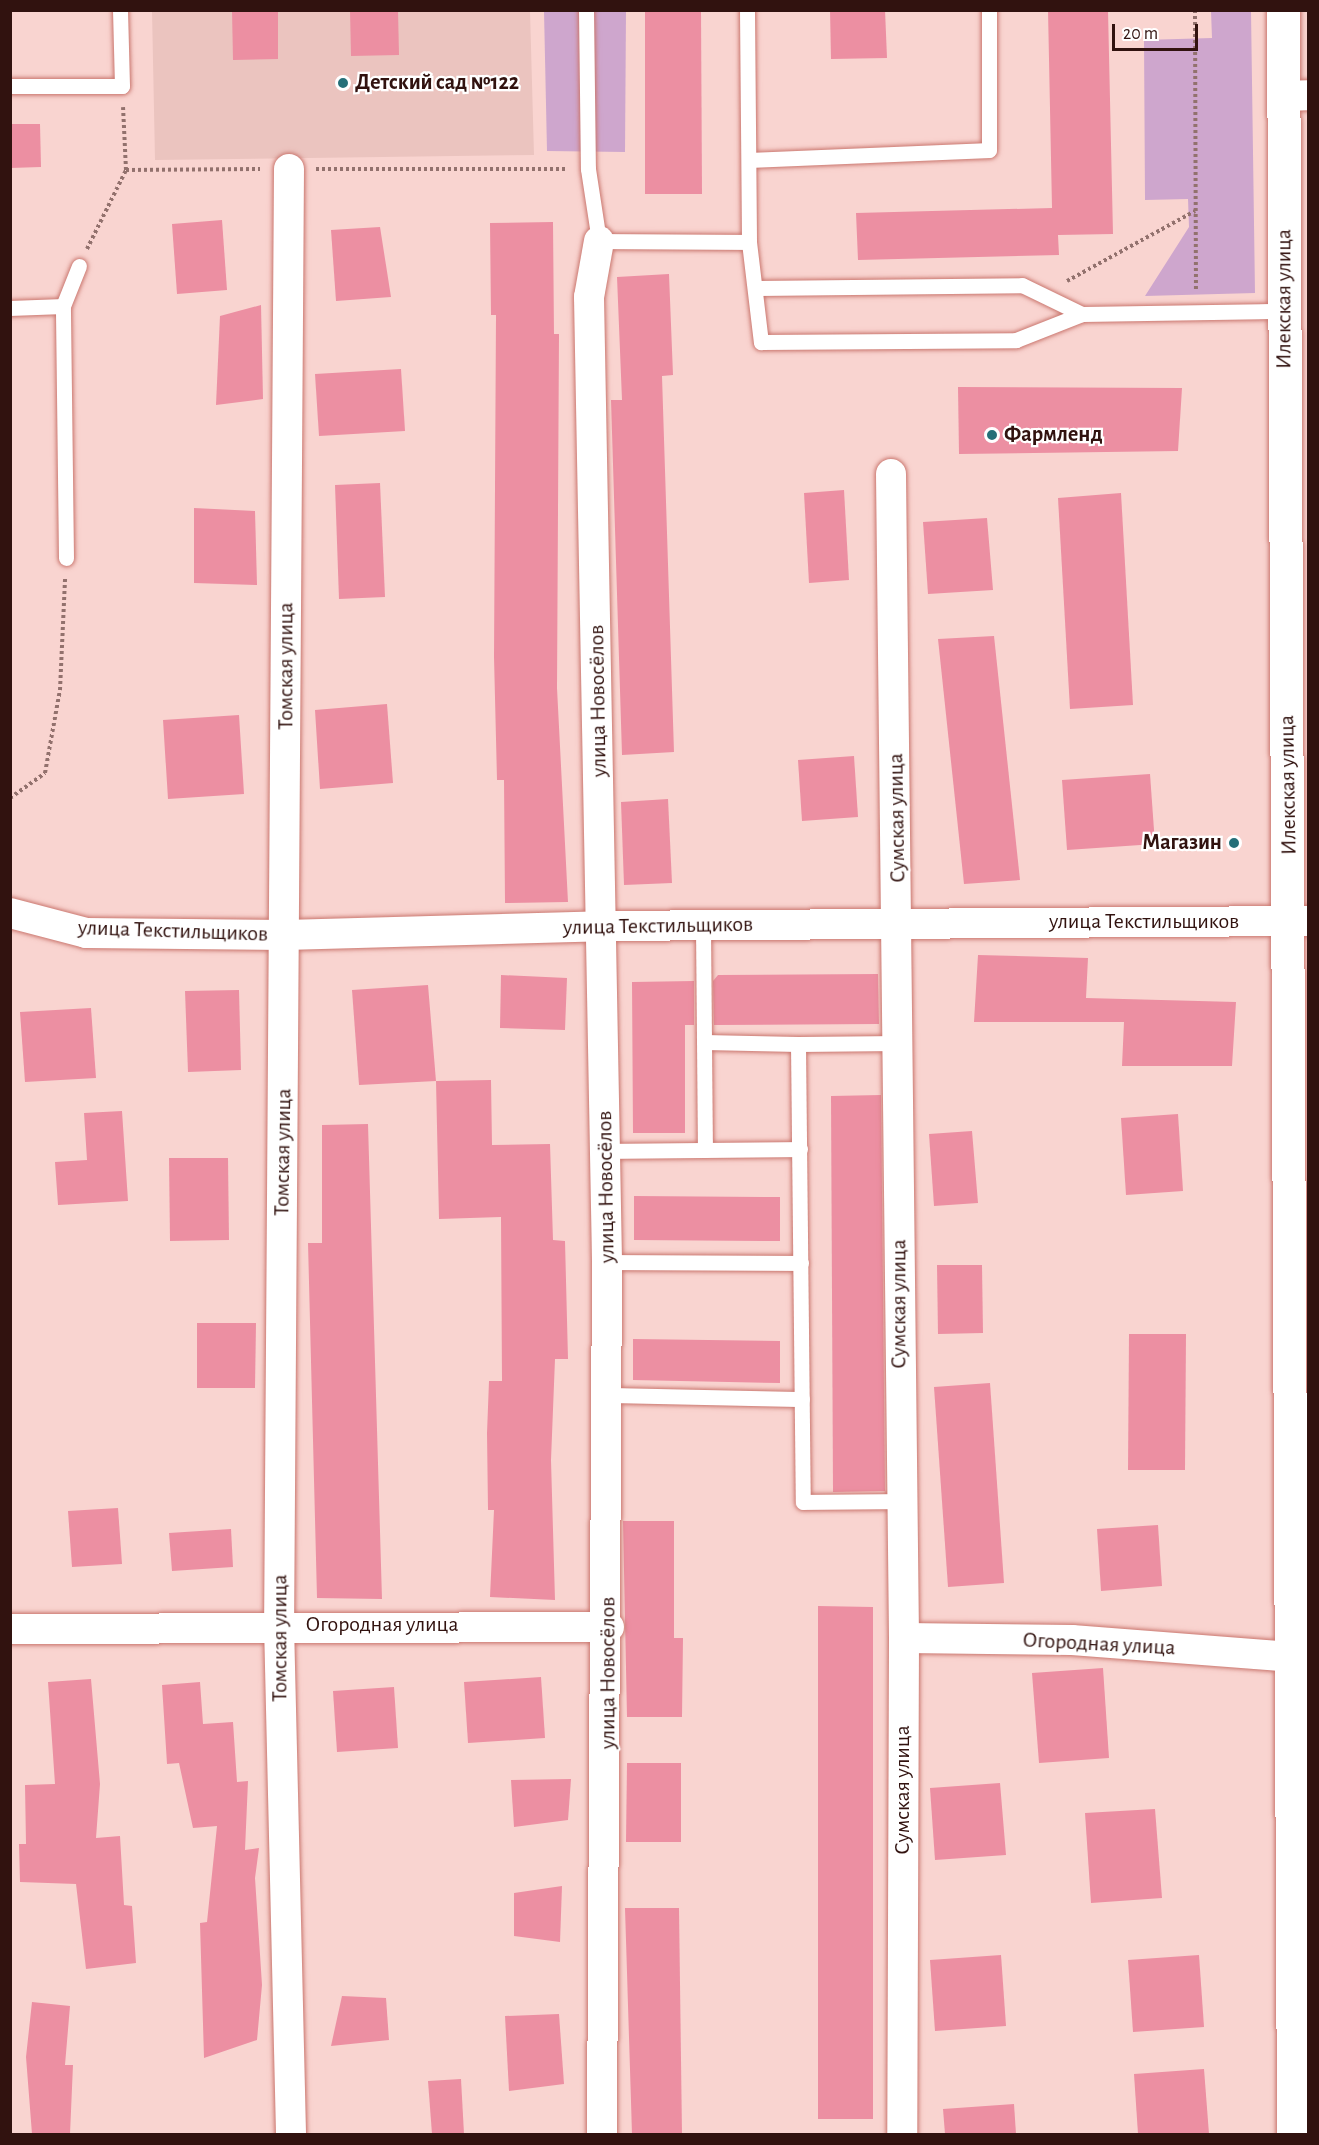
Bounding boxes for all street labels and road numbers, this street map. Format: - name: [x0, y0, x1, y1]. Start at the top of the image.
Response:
- street label: Илекская улица: [1271, 229, 1297, 369]
- street label: Томская улица: [273, 602, 299, 730]
- street label: улица Новосёлов: [583, 625, 613, 777]
- street label: Илекская улица: [1274, 715, 1302, 855]
- street label: Сумская улица: [883, 753, 911, 883]
- street label: улица Текстильщиков: [1049, 909, 1239, 935]
- street label: улица Текстильщиков: [563, 911, 753, 941]
- street label: улица Текстильщиков: [77, 914, 269, 948]
- street label: Томская улица: [269, 1088, 297, 1216]
- street label: улица Новосёлов: [591, 1111, 621, 1263]
- street label: Сумская улица: [886, 1239, 912, 1369]
- street label: Томская улица: [267, 1574, 293, 1702]
- street label: улица Новосёлов: [595, 1597, 621, 1749]
- street label: Огородная улица: [306, 1612, 458, 1638]
- street label: Огородная улица: [1022, 1627, 1176, 1661]
- street label: Сумская улица: [890, 1725, 916, 1855]

